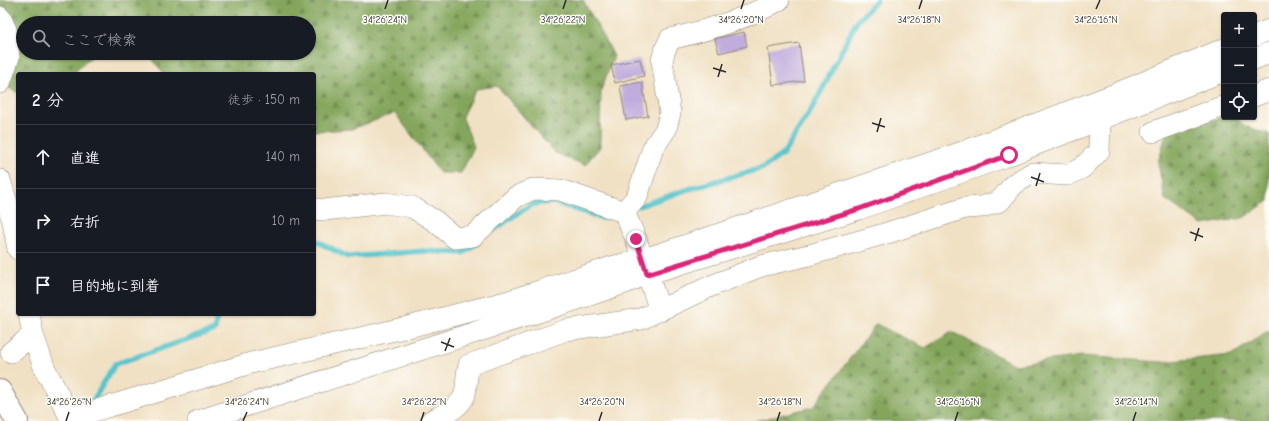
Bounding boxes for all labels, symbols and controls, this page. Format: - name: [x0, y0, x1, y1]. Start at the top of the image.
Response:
- map controls: [1221, 12, 1257, 120]
- button: +: [1221, 12, 1257, 48]
- text: 34°26'24"N: [363, 14, 407, 26]
- text: 34°26'22"N: [541, 14, 585, 26]
- text: 34°26'20"N: [718, 14, 764, 26]
- text: 34°26'18"N: [897, 14, 941, 26]
- text: 34°26'16"N: [1074, 14, 1118, 26]
- search box: [16, 16, 316, 60]
- icon: search: [30, 27, 52, 49]
- text: ここで検索: [62, 31, 137, 49]
- button: −: [1221, 48, 1257, 84]
- button: locate: [1221, 84, 1257, 120]
- text: 2 分: [32, 91, 64, 110]
- text: 徒歩 · 150 m: [228, 92, 300, 107]
- icon: ahead: [32, 146, 54, 168]
- route start: [1000, 146, 1018, 164]
- text: 直進: [70, 149, 100, 167]
- text: 140 m: [266, 149, 300, 164]
- icon: right: [32, 210, 54, 232]
- text: 右折: [70, 213, 100, 231]
- text: 10 m: [272, 213, 300, 228]
- route end: [627, 230, 645, 248]
- icon: arrive: [32, 274, 54, 296]
- text: 目的地に到着: [70, 277, 160, 295]
- text: 34°26'26"N: [47, 396, 91, 408]
- text: 34°26'24"N: [225, 396, 269, 408]
- text: 34°26'22"N: [402, 396, 446, 408]
- text: 34°26'20"N: [579, 396, 625, 408]
- text: 34°26'18"N: [758, 396, 802, 408]
- text: 34°26'16"N: [936, 396, 980, 408]
- text: 34°26'14"N: [1114, 396, 1158, 408]

